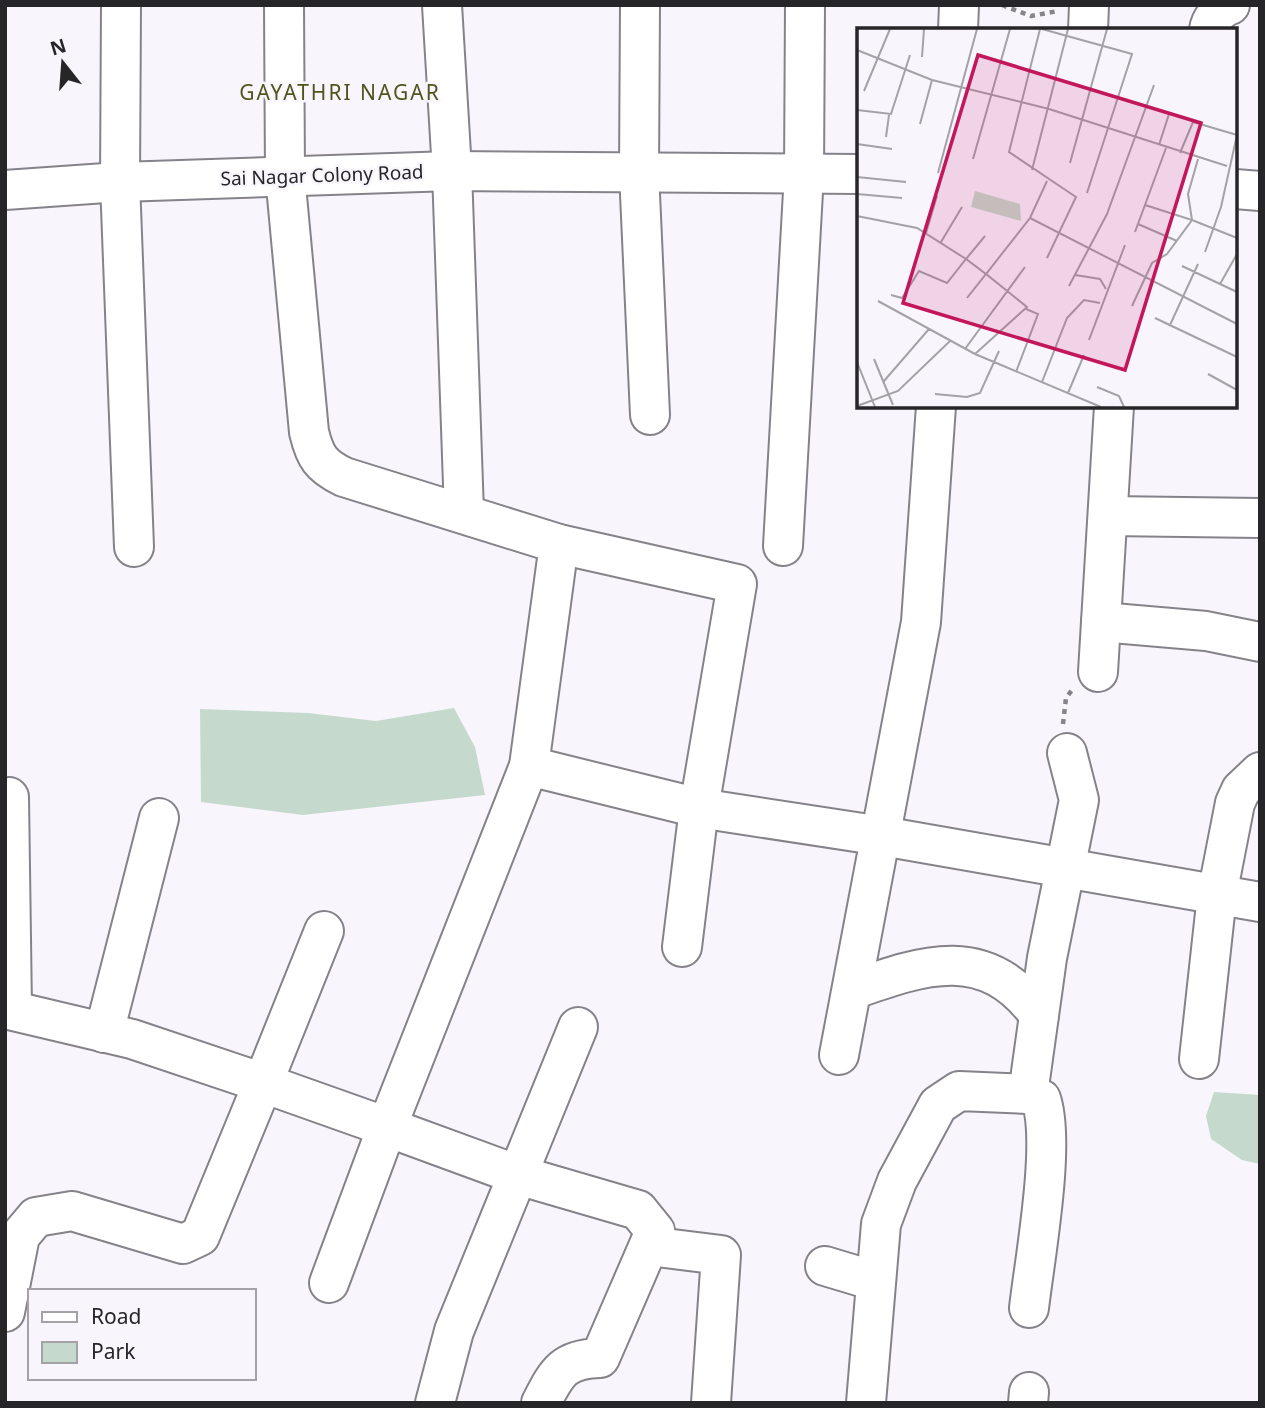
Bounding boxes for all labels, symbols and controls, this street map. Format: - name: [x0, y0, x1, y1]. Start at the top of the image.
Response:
- north arrow: [28, 28, 98, 98]
- inset map: [857, 28, 1237, 408]
- text: N: [47, 32, 69, 61]
- district label: GAYATHRI NAGAR: [239, 78, 441, 106]
- street label: Sai Nagar Colony Road: [220, 158, 424, 192]
- legend: [28, 1289, 256, 1380]
- text: Road: [91, 1302, 141, 1330]
- text: Park: [91, 1337, 136, 1365]

